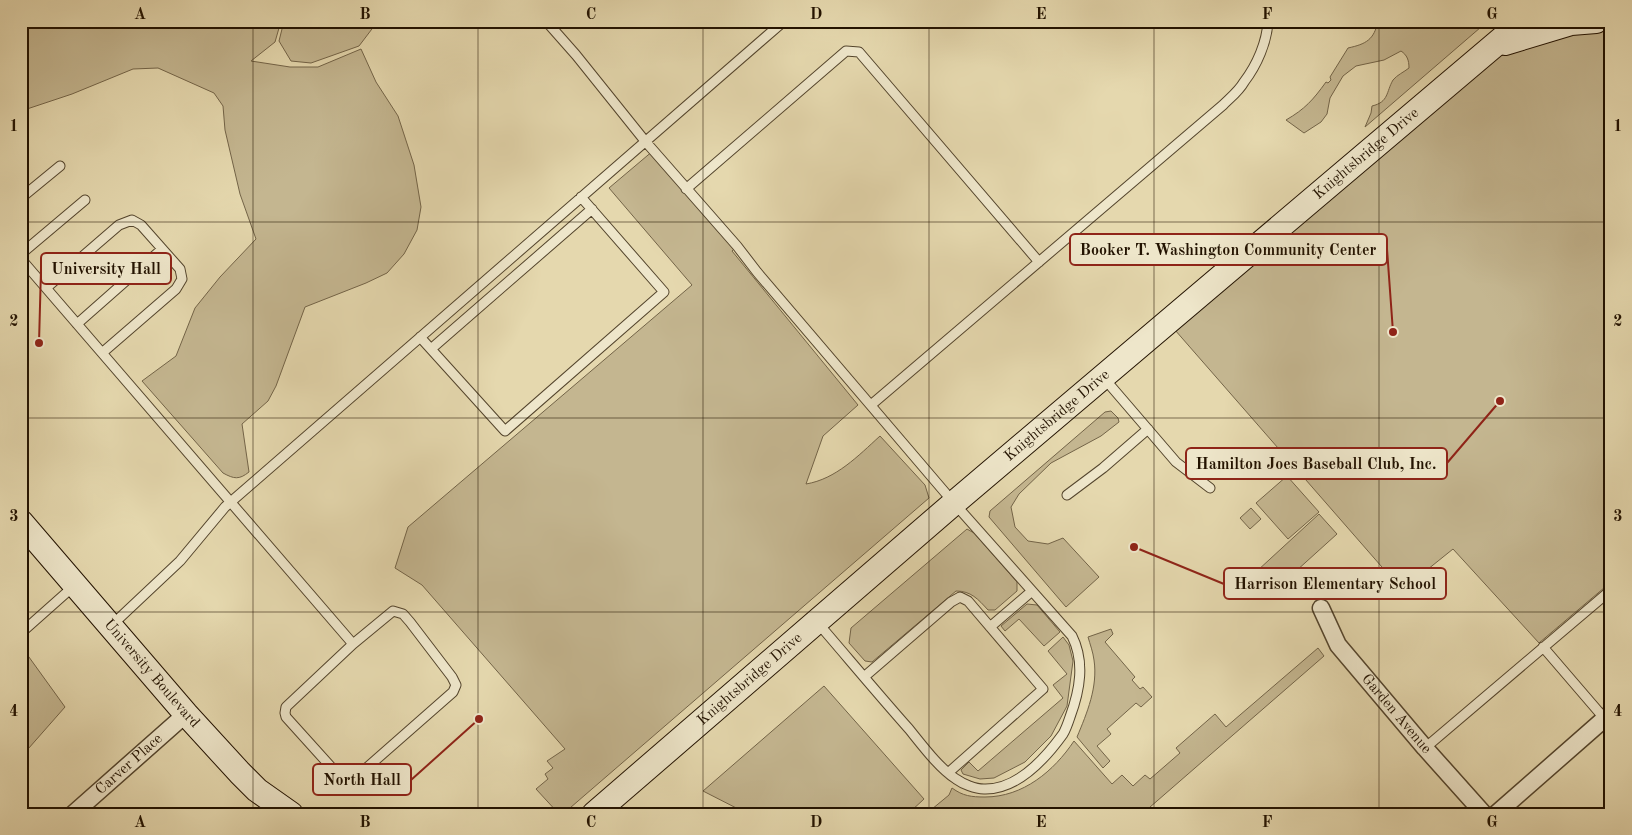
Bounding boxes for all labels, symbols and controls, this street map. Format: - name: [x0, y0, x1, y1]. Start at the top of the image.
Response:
- text: A: [134, 7, 146, 23]
- text: B: [359, 7, 371, 23]
- text: C: [586, 7, 596, 23]
- text: D: [810, 7, 822, 23]
- text: E: [1035, 7, 1047, 23]
- text: F: [1262, 7, 1273, 23]
- text: G: [1486, 7, 1498, 23]
- street label: Knightsbridge Drive: [1311, 105, 1422, 202]
- text: 1: [9, 119, 19, 135]
- text: 1: [1613, 119, 1623, 135]
- callout: Booker T. Washington Community Center: [1070, 234, 1387, 265]
- text: Booker T. Washington Community Center: [1080, 243, 1376, 259]
- callout: University Hall: [41, 253, 171, 284]
- text: University Hall: [51, 262, 161, 278]
- text: 2: [9, 314, 19, 330]
- text: 2: [1613, 314, 1623, 330]
- street label: Knightsbridge Drive: [1002, 367, 1113, 464]
- callout: Hamilton Joes Baseball Club, Inc.: [1186, 448, 1447, 479]
- text: Hamilton Joes Baseball Club, Inc.: [1195, 457, 1437, 473]
- text: 3: [9, 509, 19, 525]
- text: 3: [1613, 509, 1623, 525]
- callout: Harrison Elementary School: [1224, 568, 1446, 599]
- text: Harrison Elementary School: [1234, 577, 1436, 593]
- street label: University Boulevard: [101, 617, 202, 731]
- street label: Knightsbridge Drive: [695, 630, 805, 728]
- street label: Garden Avenue: [1359, 671, 1434, 757]
- text: 4: [9, 704, 19, 720]
- text: 4: [1613, 704, 1623, 720]
- street label: Carver Place: [93, 731, 165, 798]
- callout: North Hall: [313, 764, 411, 795]
- text: North Hall: [323, 773, 401, 789]
- text: A: [134, 815, 146, 831]
- text: B: [359, 815, 371, 831]
- text: C: [586, 815, 596, 831]
- text: D: [810, 815, 822, 831]
- text: E: [1035, 815, 1047, 831]
- text: F: [1262, 815, 1273, 831]
- text: G: [1486, 815, 1498, 831]

